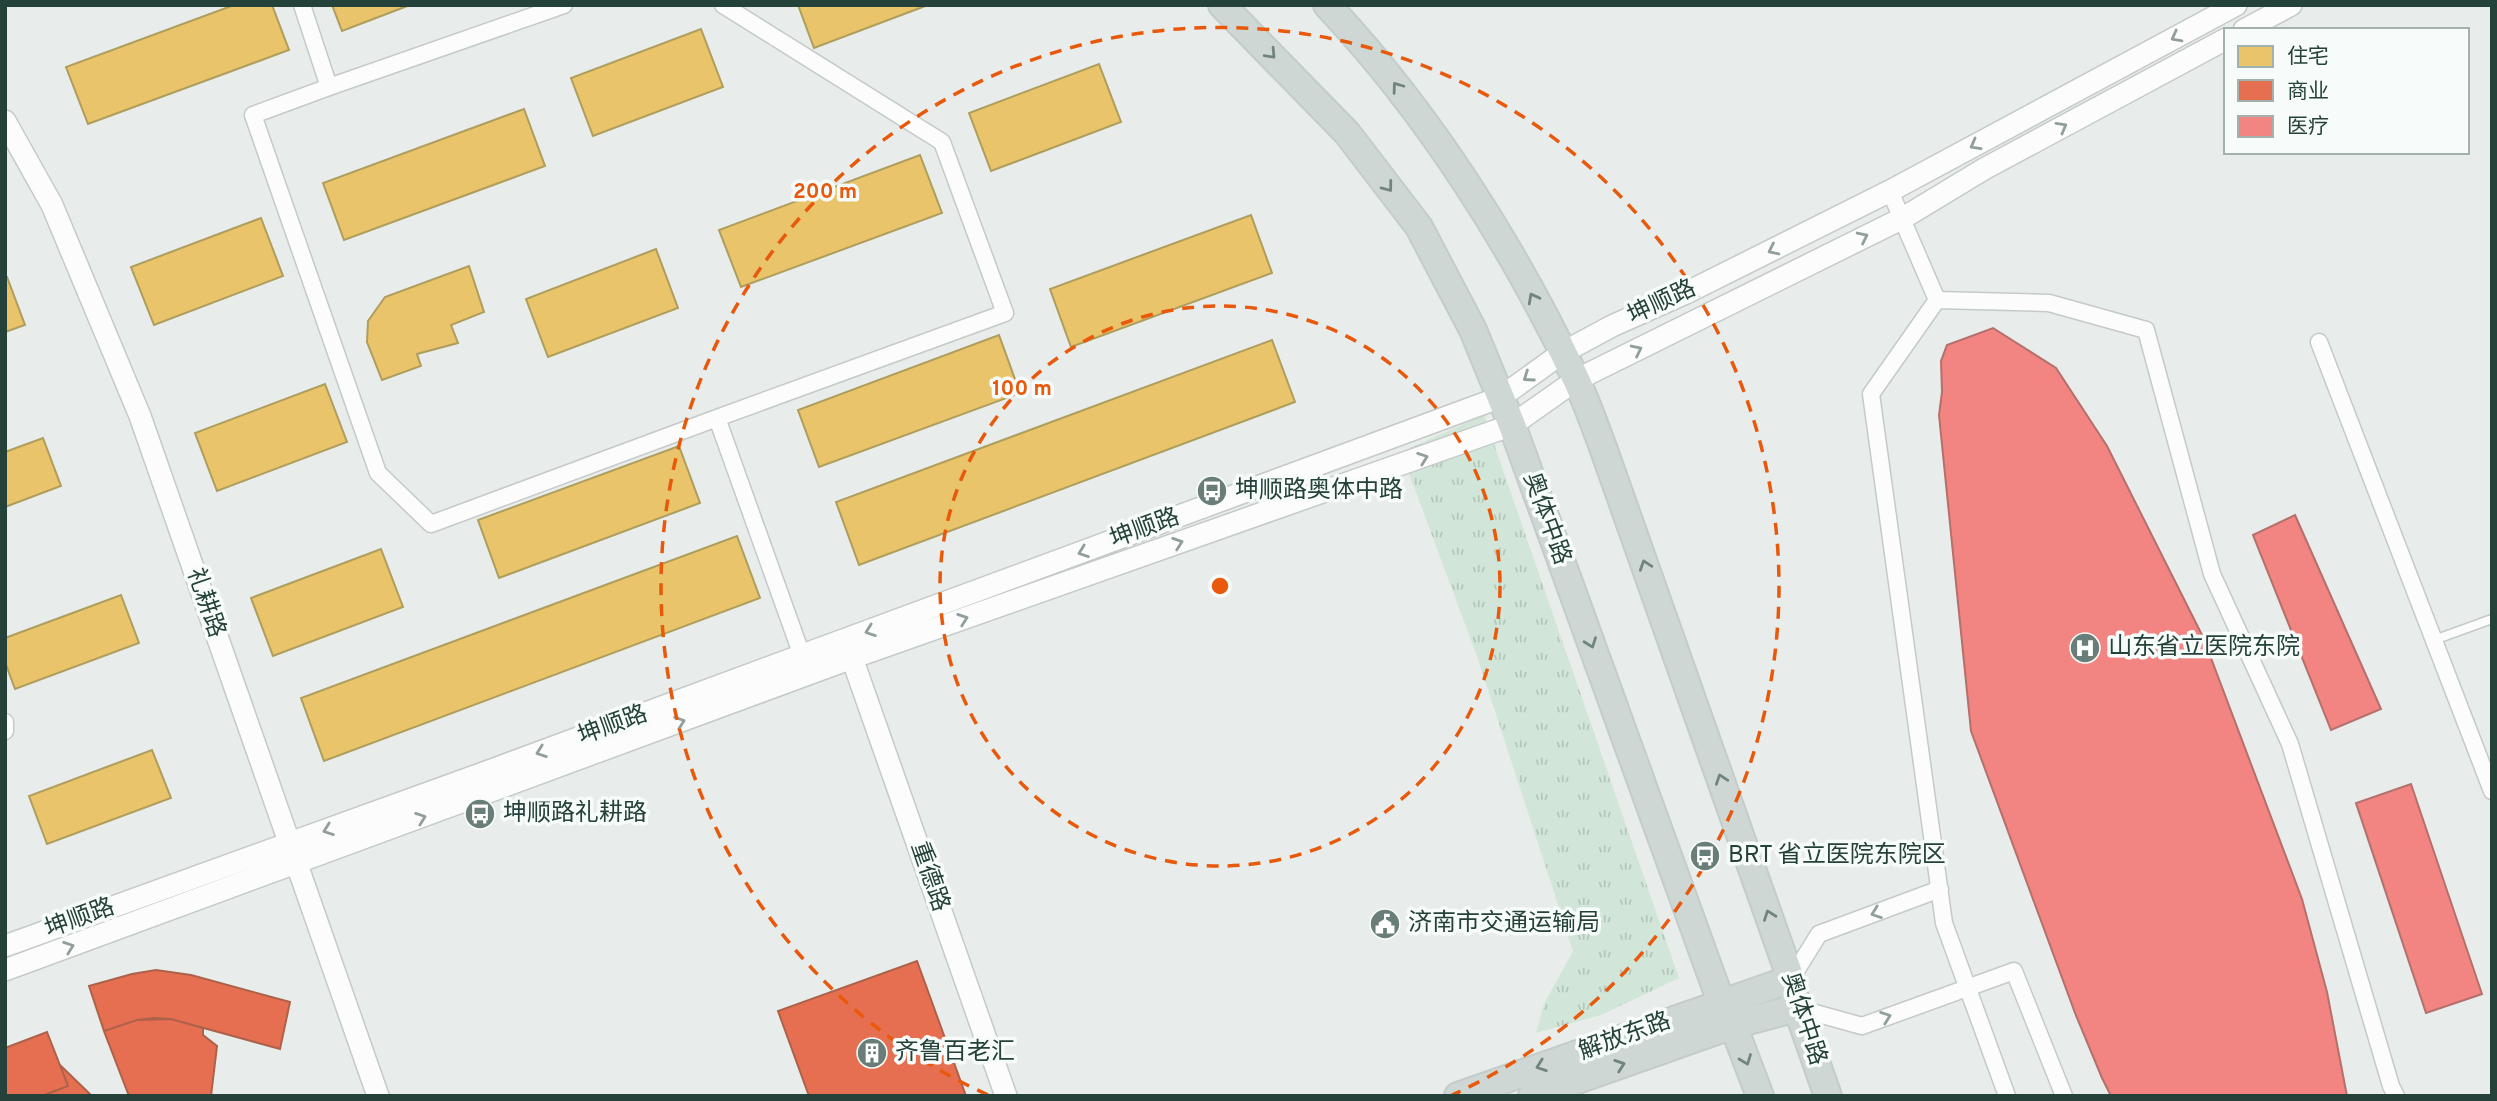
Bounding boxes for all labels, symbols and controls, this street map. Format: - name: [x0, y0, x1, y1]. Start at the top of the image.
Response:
- legend: [2224, 28, 2469, 154]
- one-way arrow: [2170, 29, 2183, 43]
- text: 住宅: [2287, 44, 2329, 71]
- one-way arrow: [1262, 46, 1275, 59]
- text: 商业: [2287, 79, 2329, 106]
- one-way arrow: [1393, 82, 1405, 95]
- text: 医疗: [2287, 114, 2329, 141]
- one-way arrow: [2054, 122, 2067, 135]
- one-way arrow: [1970, 137, 1982, 150]
- text: 200 m: [793, 179, 857, 206]
- one-way arrow: [1380, 179, 1393, 192]
- one-way arrow: [1856, 232, 1868, 246]
- one-way arrow: [1768, 241, 1780, 255]
- street label: 坤顺路: [1623, 274, 1701, 332]
- one-way arrow: [1528, 293, 1541, 305]
- one-way arrow: [1630, 344, 1642, 358]
- one-way arrow: [1523, 369, 1536, 381]
- text: 100 m: [992, 376, 1052, 403]
- one-way arrow: [1416, 452, 1428, 466]
- street label: 奥体中路: [1515, 469, 1577, 569]
- bus stop icon: 坤顺路奥体中路: [1195, 474, 1229, 508]
- place label: 坤顺路奥体中路: [1235, 476, 1403, 506]
- street label: 坤顺路: [1106, 503, 1184, 555]
- one-way arrow: [1171, 537, 1183, 551]
- one-way arrow: [1078, 544, 1090, 558]
- one-way arrow: [1639, 559, 1653, 571]
- street label: 礼耕路: [179, 564, 231, 642]
- centre of rings: [1208, 574, 1232, 598]
- one-way arrow: [956, 613, 968, 627]
- one-way arrow: [864, 623, 876, 637]
- hospital icon: 山东省立医院东院: [2068, 631, 2102, 665]
- place label: 山东省立医院东院: [2108, 633, 2300, 663]
- one-way arrow: [1583, 637, 1597, 649]
- street label: 坤顺路: [574, 700, 652, 752]
- one-way arrow: [674, 716, 686, 730]
- one-way arrow: [536, 744, 548, 758]
- one-way arrow: [1715, 774, 1729, 786]
- bus stop icon: 坤顺路礼耕路: [463, 797, 497, 831]
- place label: 坤顺路礼耕路: [503, 799, 647, 829]
- one-way arrow: [414, 812, 426, 826]
- one-way arrow: [322, 822, 334, 836]
- street label: 重德路: [903, 838, 955, 916]
- bus stop icon: BRT 省立医院东院区: [1688, 839, 1722, 873]
- place label: BRT 省立医院东院区: [1728, 841, 1946, 871]
- street label: 坤顺路: [41, 893, 119, 945]
- one-way arrow: [1870, 905, 1882, 919]
- public building icon: 济南市交通运输局: [1368, 907, 1402, 941]
- place label: 济南市交通运输局: [1408, 909, 1600, 939]
- one-way arrow: [1763, 909, 1777, 921]
- one-way arrow: [63, 941, 75, 955]
- street label: 奥体中路: [1774, 969, 1832, 1069]
- street label: 解放东路: [1575, 1006, 1675, 1068]
- one-way arrow: [1880, 1012, 1892, 1026]
- building icon: 齐鲁百老汇: [855, 1036, 889, 1070]
- place label: 齐鲁百老汇: [895, 1038, 1015, 1068]
- one-way arrow: [1738, 1054, 1752, 1066]
- one-way arrow: [1536, 1058, 1548, 1072]
- one-way arrow: [1613, 1059, 1625, 1073]

